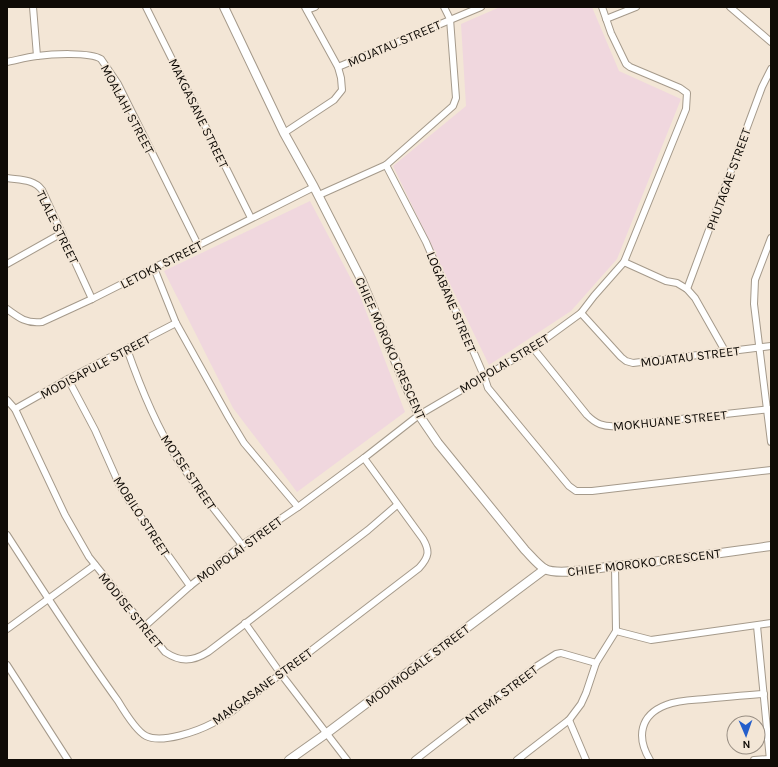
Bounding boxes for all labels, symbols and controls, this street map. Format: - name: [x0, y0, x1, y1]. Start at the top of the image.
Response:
- street label: MOJATAU STREET: [345, 17, 444, 70]
- street label: MAKGASANE STREET: [165, 56, 232, 171]
- street label: MOALAHI STREET: [98, 62, 158, 157]
- street label: PHUTAGAE STREET: [703, 126, 754, 232]
- street label: TLALE STREET: [33, 188, 82, 267]
- street label: LETOKA STREET: [118, 237, 205, 292]
- street label: LOGABANE STREET: [423, 249, 480, 356]
- street label: CHIEF MOROKO CRESCENT: [352, 275, 429, 422]
- street label: MOIPOLAI STREET: [457, 330, 552, 396]
- street label: MODISAPULE STREET: [38, 331, 153, 402]
- street label: MOJATAU STREET: [639, 343, 741, 370]
- street label: MOKHUANE STREET: [612, 407, 728, 434]
- street label: MOTSE STREET: [158, 432, 220, 513]
- street label: MOBILO STREET: [110, 474, 173, 559]
- street label: MOIPOLAI STREET: [193, 513, 285, 586]
- street label: CHIEF MOROKO CRESCENT: [567, 546, 722, 579]
- street label: MODISE STREET: [95, 569, 166, 652]
- street label: MODIMOGALE STREET: [362, 621, 473, 710]
- street label: MAKGASANE STREET: [209, 645, 316, 728]
- street label: NTEMA STREET: [462, 662, 541, 727]
- north arrow: [726, 715, 766, 755]
- text: N: [742, 738, 751, 751]

